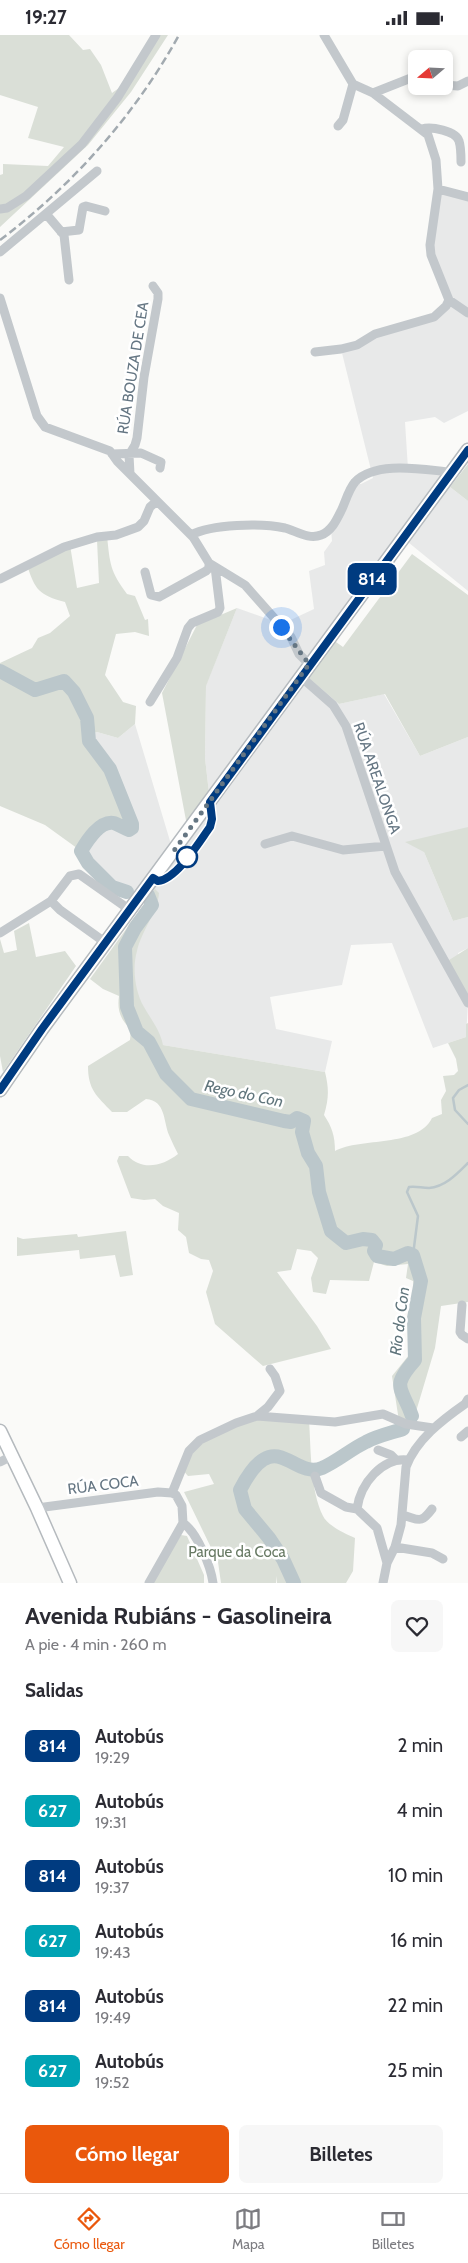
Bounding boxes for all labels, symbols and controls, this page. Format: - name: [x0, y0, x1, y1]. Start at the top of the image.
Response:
- text: 19:27: [25, 6, 67, 29]
- north arrow: [408, 50, 452, 95]
- map controls: [408, 50, 453, 95]
- street label: RÚA BOUZA DE CEA: [113, 300, 152, 435]
- line badge: 814: [343, 563, 401, 595]
- text: 814: [358, 568, 386, 590]
- your location: [269, 615, 294, 640]
- street label: RÚA AREALONGA: [349, 720, 406, 837]
- unlabelled marker: [176, 846, 198, 868]
- water label: Rego do Con: [203, 1076, 285, 1111]
- water label: Río do Con: [386, 1286, 413, 1356]
- street label: RÚA COCA: [66, 1471, 140, 1498]
- park label: Parque da Coca: [188, 1543, 287, 1561]
- button: heart: [391, 1600, 443, 1652]
- text: Avenida Rubiáns - Gasolineira: [25, 1601, 332, 1630]
- text: A pie · 4 min · 260 m: [25, 1635, 166, 1654]
- text: Salidas: [25, 1679, 83, 1702]
- text: Autobús: [95, 1725, 164, 1748]
- text: 2 min: [397, 1734, 443, 1757]
- text: 814: [38, 1735, 67, 1757]
- text: 19:29: [95, 1748, 130, 1767]
- text: Autobús: [95, 1790, 164, 1813]
- text: 4 min: [396, 1799, 443, 1822]
- text: 627: [38, 1800, 67, 1822]
- text: 19:31: [95, 1813, 127, 1832]
- text: Autobús: [95, 1855, 164, 1878]
- text: 10 min: [388, 1864, 443, 1887]
- text: 814: [38, 1865, 67, 1887]
- text: 19:37: [95, 1878, 129, 1897]
- text: Autobús: [95, 1920, 164, 1943]
- text: 16 min: [390, 1929, 443, 1952]
- text: 627: [38, 1930, 67, 1952]
- text: 19:43: [95, 1943, 131, 1962]
- text: Autobús: [95, 1985, 164, 2008]
- text: 22 min: [388, 1994, 443, 2017]
- text: 814: [38, 1995, 67, 2017]
- text: 19:49: [95, 2008, 131, 2027]
- text: Autobús: [95, 2050, 164, 2073]
- text: 25 min: [387, 2059, 443, 2082]
- text: 627: [38, 2060, 67, 2082]
- text: 19:52: [95, 2073, 130, 2092]
- button: Cómo llegar: [25, 2125, 229, 2183]
- button: Billetes: [239, 2125, 443, 2183]
- tab: Cómo llegar: [54, 2205, 125, 2253]
- tab: Mapa: [232, 2205, 265, 2253]
- tab: Billetes: [372, 2205, 414, 2253]

